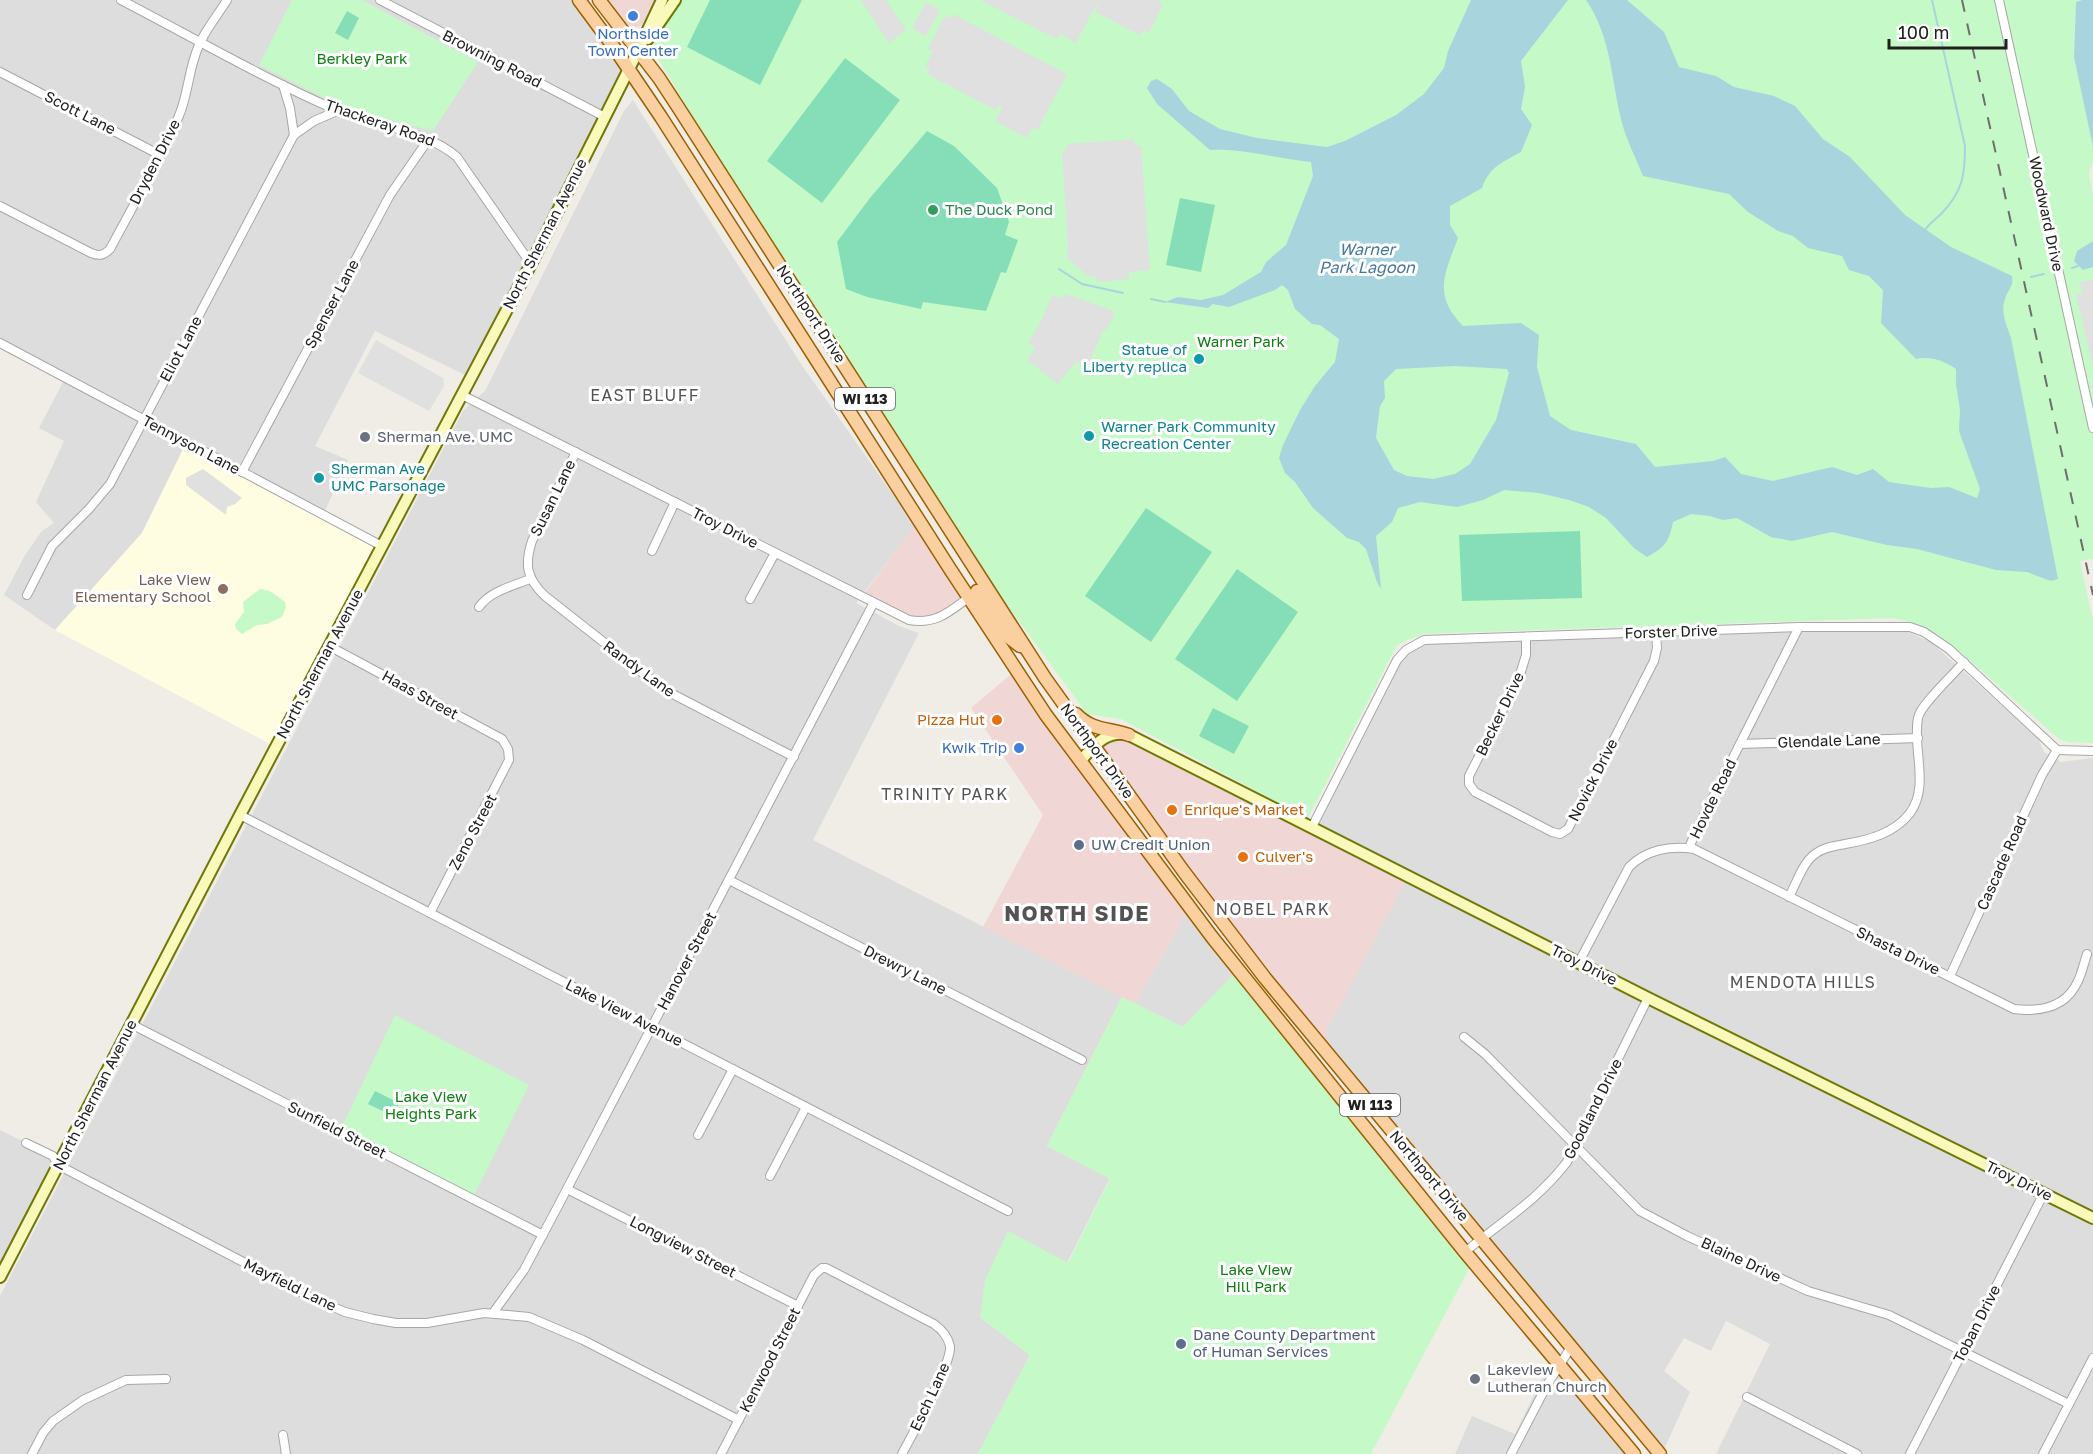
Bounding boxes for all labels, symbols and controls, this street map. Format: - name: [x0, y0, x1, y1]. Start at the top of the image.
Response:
- marker: Northside Town Center: [626, 9, 640, 23]
- scale bar: [1889, 12, 2006, 50]
- text: 100 m: [1898, 21, 1949, 43]
- place label: Northside Town Center: [588, 24, 678, 59]
- street label: Browning Road: [440, 25, 545, 91]
- park label: Berkley Park: [317, 49, 408, 67]
- street label: Scott Lane: [42, 87, 119, 138]
- street label: Thackeray Road: [323, 95, 438, 149]
- street label: Dryden Drive: [125, 116, 183, 207]
- street label: North Sherman Avenue: [498, 155, 590, 312]
- street label: Woodward Drive: [2026, 155, 2068, 273]
- place label: The Duck Pond: [945, 200, 1053, 218]
- marker: The Duck Pond: [926, 203, 940, 217]
- water label: Warner Park Lagoon: [1319, 239, 1416, 277]
- street label: Spenser Lane: [300, 256, 362, 351]
- street label: Northport Drive: [773, 261, 850, 366]
- street label: Eliot Lane: [155, 312, 205, 384]
- park label: Warner Park: [1197, 332, 1286, 350]
- place label: Statue of Liberty replica: [1083, 340, 1188, 375]
- marker: Statue of Liberty replica: [1192, 352, 1206, 366]
- district label: EAST BLUFF: [590, 385, 700, 405]
- road number: WI 113: [835, 388, 895, 410]
- street label: Tennyson Lane: [139, 411, 244, 478]
- place label: Warner Park Community Recreation Center: [1101, 417, 1276, 452]
- place label: Sherman Ave. UMC: [377, 427, 513, 445]
- marker: Warner Park Community Recreation Center: [1082, 429, 1096, 443]
- marker: Sherman Ave. UMC: [358, 430, 372, 444]
- street label: Susan Lane: [526, 456, 579, 539]
- place label: Sherman Ave UMC Parsonage: [331, 459, 446, 494]
- marker: Sherman Ave UMC Parsonage: [312, 471, 326, 485]
- street label: Troy Drive: [689, 503, 762, 552]
- place label: Lake View Elementary School: [75, 570, 211, 605]
- marker: Lake View Elementary School: [216, 582, 230, 596]
- street label: North Sherman Avenue: [272, 586, 366, 741]
- street label: Forster Drive: [1624, 620, 1718, 642]
- street label: Randy Lane: [600, 636, 679, 700]
- street label: Haas Street: [379, 666, 462, 722]
- street label: Becker Drive: [1471, 669, 1527, 758]
- street label: Northport Drive: [1057, 699, 1138, 802]
- place label: Pizza Hut: [917, 710, 985, 728]
- marker: Pizza Hut: [990, 713, 1004, 727]
- street label: Glendale Lane: [1777, 729, 1881, 751]
- street label: Novick Drive: [1564, 735, 1621, 824]
- place label: Kwik Trip: [942, 738, 1007, 756]
- marker: Kwik Trip: [1012, 741, 1026, 755]
- street label: Hovde Road: [1685, 756, 1739, 841]
- district label: TRINITY PARK: [881, 784, 1009, 804]
- street label: Zeno Street: [445, 790, 500, 873]
- place label: Enrique's Market: [1184, 800, 1304, 818]
- marker: Enrique's Market: [1165, 803, 1179, 817]
- street label: Cascade Road: [1972, 812, 2030, 913]
- place label: UW Credit Union: [1091, 835, 1210, 853]
- marker: UW Credit Union: [1072, 838, 1086, 852]
- place label: Culver's: [1255, 847, 1313, 865]
- marker: Culver's: [1236, 850, 1250, 864]
- district label: NOBEL PARK: [1216, 899, 1330, 919]
- district label: NORTH SIDE: [1004, 900, 1150, 926]
- street label: Hanover Street: [653, 908, 720, 1013]
- street label: Shasta Drive: [1854, 922, 1943, 978]
- street label: Troy Drive: [1548, 940, 1621, 989]
- street label: Drewry Lane: [861, 941, 950, 998]
- district label: MENDOTA HILLS: [1730, 972, 1876, 992]
- street label: Lake View Avenue: [563, 975, 686, 1050]
- street label: North Sherman Avenue: [48, 1016, 140, 1173]
- street label: Goodland Drive: [1559, 1055, 1625, 1162]
- park label: Lake View Heights Park: [385, 1087, 478, 1122]
- road number: WI 113: [1340, 1094, 1400, 1116]
- street label: Sunfield Street: [285, 1097, 390, 1162]
- street label: Northport Drive: [1387, 1126, 1473, 1225]
- street label: Troy Drive: [1983, 1156, 2056, 1204]
- street label: Longview Street: [627, 1212, 740, 1281]
- street label: Blaine Drive: [1699, 1233, 1785, 1286]
- street label: Mayfield Lane: [241, 1254, 340, 1314]
- park label: Lake View Hill Park: [1220, 1260, 1292, 1295]
- street label: Toban Drive: [1949, 1281, 2004, 1365]
- street label: Kenwood Street: [735, 1304, 803, 1415]
- place label: Dane County Department of Human Services: [1193, 1325, 1376, 1360]
- marker: Dane County Department of Human Services: [1174, 1337, 1188, 1351]
- street label: Esch Lane: [905, 1359, 953, 1434]
- place label: Lakeview Lutheran Church: [1487, 1360, 1607, 1395]
- marker: Lakeview Lutheran Church: [1468, 1372, 1482, 1386]

